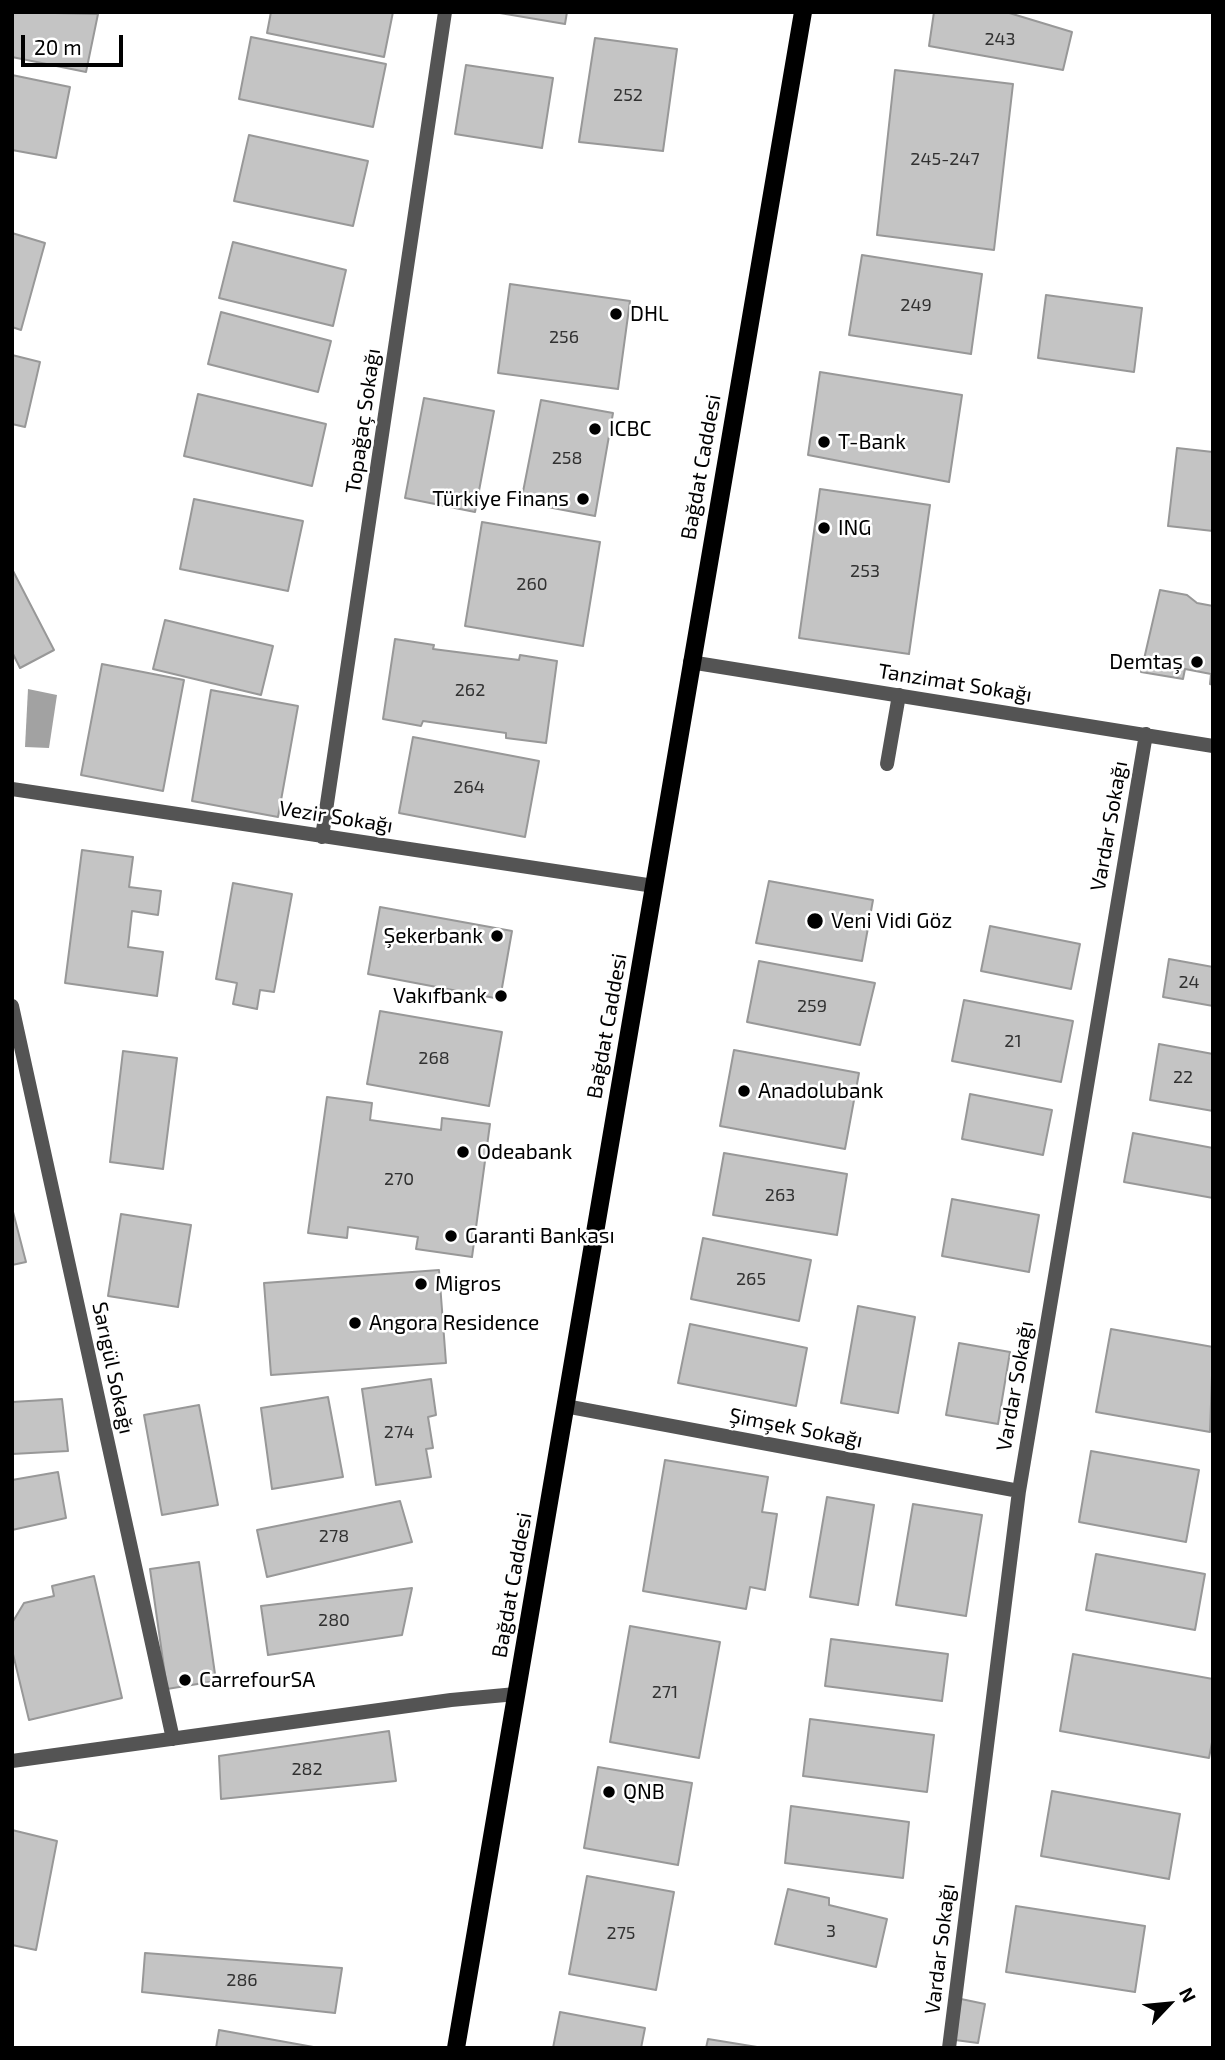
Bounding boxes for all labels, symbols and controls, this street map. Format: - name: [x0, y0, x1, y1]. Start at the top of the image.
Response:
- scale bar: [24, 21, 126, 65]
- house number: 243: [984, 28, 1016, 50]
- text: 20 m: [34, 34, 82, 59]
- house number: 252: [613, 84, 643, 106]
- house number: 245-247: [910, 148, 980, 170]
- house number: 249: [900, 294, 932, 316]
- place label: DHL: [630, 301, 669, 327]
- marker: DHL: [608, 306, 624, 322]
- house number: 256: [549, 326, 579, 348]
- street label: Topağaç Sokağı: [340, 347, 386, 495]
- street label: Bağdat Caddesi: [676, 392, 726, 542]
- place label: ICBC: [609, 416, 651, 442]
- marker: ICBC: [587, 421, 603, 437]
- place label: T-Bank: [838, 429, 906, 455]
- marker: T-Bank: [816, 434, 832, 450]
- house number: 258: [552, 447, 582, 469]
- place label: Türkiye Finans: [432, 486, 569, 512]
- marker: Türkiye Finans: [575, 491, 591, 507]
- place label: ING: [838, 515, 871, 541]
- marker: ING: [816, 520, 832, 536]
- house number: 253: [850, 560, 880, 582]
- house number: 260: [516, 573, 548, 595]
- place label: Demtaş: [1109, 649, 1183, 675]
- marker: Demtaş: [1189, 654, 1205, 670]
- street label: Tanzimat Sokağı: [876, 658, 1034, 708]
- house number: 262: [455, 679, 485, 701]
- street label: Vardar Sokağı: [1085, 759, 1133, 893]
- house number: 264: [453, 776, 485, 798]
- street label: Vezir Sokağı: [277, 796, 395, 838]
- place label: Veni Vidi Göz: [831, 908, 952, 934]
- marker: Veni Vidi Göz: [805, 911, 825, 931]
- place label: Şekerbank: [383, 923, 483, 949]
- marker: Şekerbank: [489, 928, 505, 944]
- street label: Bağdat Caddesi: [582, 951, 632, 1101]
- house number: 24: [1178, 971, 1200, 993]
- place label: Vakıfbank: [393, 983, 487, 1009]
- marker: Vakıfbank: [493, 988, 509, 1004]
- house number: 259: [797, 995, 827, 1017]
- house number: 21: [1004, 1030, 1022, 1052]
- house number: 268: [418, 1047, 450, 1069]
- house number: 22: [1173, 1066, 1193, 1088]
- place label: Anadolubank: [758, 1078, 883, 1104]
- marker: Anadolubank: [736, 1083, 752, 1099]
- place label: Odeabank: [477, 1139, 572, 1165]
- marker: Odeabank: [455, 1144, 471, 1160]
- house number: 270: [384, 1168, 414, 1190]
- house number: 263: [765, 1184, 795, 1206]
- place label: Garanti Bankası: [465, 1223, 615, 1249]
- marker: Garanti Bankası: [443, 1228, 459, 1244]
- house number: 265: [736, 1268, 766, 1290]
- place label: Migros: [435, 1271, 501, 1297]
- marker: Migros: [413, 1276, 429, 1292]
- street label: Sarıgül Sokağı: [87, 1300, 139, 1436]
- place label: Angora Residence: [369, 1310, 539, 1336]
- marker: Angora Residence: [347, 1315, 363, 1331]
- street label: Vardar Sokağı: [991, 1319, 1039, 1453]
- street label: Şimşek Sokağı: [727, 1403, 865, 1453]
- house number: 274: [384, 1421, 414, 1443]
- street label: Bağdat Caddesi: [487, 1510, 537, 1660]
- house number: 278: [319, 1525, 349, 1547]
- house number: 280: [318, 1609, 350, 1631]
- place label: CarrefourSA: [199, 1667, 315, 1693]
- marker: CarrefourSA: [177, 1672, 193, 1688]
- house number: 271: [652, 1681, 678, 1703]
- house number: 282: [291, 1758, 323, 1780]
- place label: QNB: [623, 1779, 665, 1805]
- marker: QNB: [601, 1784, 617, 1800]
- street label: Vardar Sokağı: [919, 1882, 961, 2016]
- house number: 3: [826, 1920, 836, 1942]
- house number: 275: [607, 1922, 635, 1944]
- house number: 286: [226, 1969, 258, 1991]
- north arrow: [1134, 1969, 1204, 2039]
- text: N: [1175, 1983, 1202, 2006]

